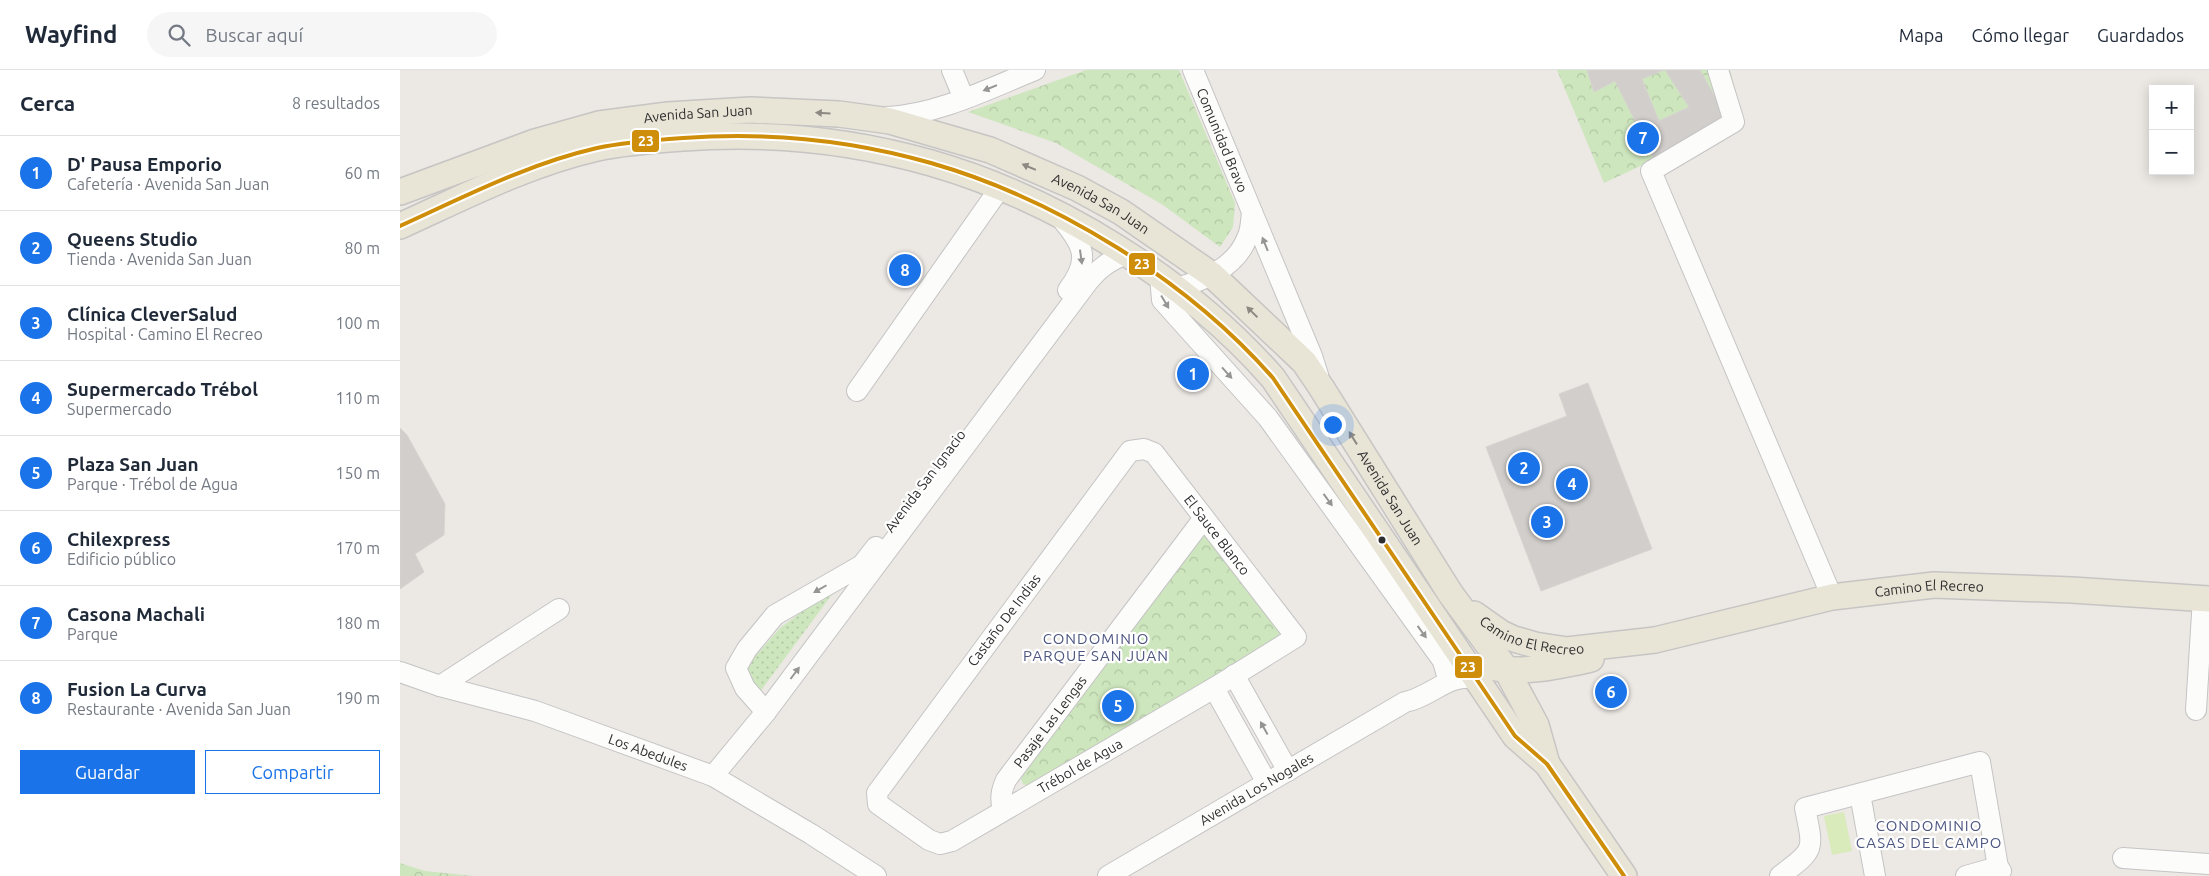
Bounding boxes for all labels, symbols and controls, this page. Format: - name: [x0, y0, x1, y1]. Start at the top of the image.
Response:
- search box: [147, 12, 497, 57]
- text: Wayfind: [25, 21, 117, 48]
- icon: search: [165, 21, 193, 49]
- text: Buscar aquí: [205, 24, 303, 46]
- text: Mapa: [1899, 25, 1944, 45]
- text: Cómo llegar: [1972, 25, 2069, 45]
- text: Guardados: [2097, 25, 2184, 45]
- one-way arrow: [982, 84, 997, 92]
- map controls: [2149, 85, 2194, 175]
- button: +: [2149, 85, 2194, 130]
- street label: Comunidad Bravo: [1193, 86, 1251, 195]
- text: Cerca: [20, 91, 75, 115]
- text: 8 resultados: [292, 94, 380, 112]
- street label: Avenida San Juan: [642, 102, 753, 126]
- one-way arrow: [814, 108, 830, 116]
- pin: 7: [1627, 119, 1659, 157]
- line badge: 23: [631, 129, 660, 153]
- button: −: [2149, 130, 2194, 175]
- text: 23: [638, 133, 654, 149]
- text: D' Pausa Emporio: [67, 153, 222, 175]
- one-way arrow: [1022, 163, 1036, 171]
- text: 1: [31, 164, 41, 182]
- text: 60 m: [344, 164, 380, 182]
- street label: Avenida San Juan: [1050, 170, 1152, 237]
- text: Cafetería · Avenida San Juan: [67, 175, 269, 193]
- text: Queens Studio: [67, 228, 198, 250]
- one-way arrow: [1261, 236, 1269, 251]
- text: 2: [31, 239, 41, 257]
- text: 80 m: [344, 239, 380, 257]
- one-way arrow: [1078, 249, 1086, 265]
- text: Tienda · Avenida San Juan: [67, 250, 252, 268]
- pin: 8: [889, 251, 921, 289]
- line badge: 23: [1128, 252, 1156, 276]
- text: 23: [1134, 256, 1150, 272]
- one-way arrow: [1161, 296, 1170, 309]
- text: Clínica CleverSalud: [67, 303, 237, 325]
- one-way arrow: [1246, 306, 1258, 318]
- text: 3: [31, 314, 41, 332]
- text: 100 m: [335, 314, 380, 332]
- text: Hospital · Camino El Recreo: [67, 325, 263, 343]
- pin: 1: [1177, 355, 1209, 393]
- one-way arrow: [1221, 366, 1233, 378]
- text: Supermercado Trébol: [67, 378, 258, 400]
- text: 4: [31, 389, 41, 407]
- text: 110 m: [335, 389, 380, 407]
- text: Supermercado: [67, 400, 172, 418]
- your location: [1320, 412, 1346, 438]
- street label: Avenida San Ignacio: [881, 427, 969, 535]
- one-way arrow: [1349, 432, 1358, 445]
- street label: Avenida San Juan: [1354, 447, 1426, 548]
- pin: 2: [1508, 449, 1540, 487]
- text: Plaza San Juan: [67, 453, 199, 475]
- text: 5: [31, 464, 41, 482]
- text: 150 m: [335, 464, 380, 482]
- pin: 4: [1556, 465, 1588, 503]
- text: Parque · Trébol de Agua: [67, 475, 238, 493]
- street label: El Sauce Blanco: [1181, 492, 1253, 578]
- one-way arrow: [1322, 493, 1333, 506]
- pin: 3: [1531, 503, 1563, 541]
- text: Chilexpress: [67, 528, 170, 550]
- unlabelled marker: [1377, 535, 1387, 545]
- text: 6: [31, 539, 41, 557]
- text: 170 m: [335, 539, 380, 557]
- text: Edificio público: [67, 550, 176, 568]
- street label: Castaño De Indias: [964, 571, 1044, 669]
- street label: Camino El Recreo: [1874, 577, 1984, 600]
- one-way arrow: [813, 585, 826, 594]
- text: Casona Machali: [67, 603, 205, 625]
- street label: Camino El Recreo: [1477, 613, 1585, 658]
- text: 7: [31, 614, 41, 632]
- text: 180 m: [335, 614, 380, 632]
- text: Parque: [67, 625, 118, 643]
- one-way arrow: [1417, 625, 1428, 638]
- district label: CONDOMINIO PARQUE SAN JUAN: [1023, 630, 1169, 664]
- line badge: 23: [1454, 655, 1483, 679]
- text: 23: [1460, 659, 1476, 675]
- one-way arrow: [790, 666, 800, 680]
- street label: Pasaje Las Lengas: [1010, 673, 1090, 771]
- pin: 6: [1595, 673, 1627, 711]
- text: Fusion La Curva: [67, 678, 207, 700]
- pin: 5: [1102, 687, 1134, 725]
- text: 8: [31, 689, 41, 707]
- text: 190 m: [335, 689, 380, 707]
- text: Restaurante · Avenida San Juan: [67, 700, 291, 718]
- one-way arrow: [1260, 721, 1268, 736]
- street label: Los Abedules: [606, 730, 690, 774]
- street label: Trébol de Agua: [1035, 735, 1125, 797]
- button: Guardar: [20, 750, 195, 794]
- button: Compartir: [205, 750, 380, 794]
- street label: Avenida Los Nogales: [1197, 750, 1316, 829]
- district label: CONDOMINIO CASAS DEL CAMPO: [1856, 817, 2002, 851]

